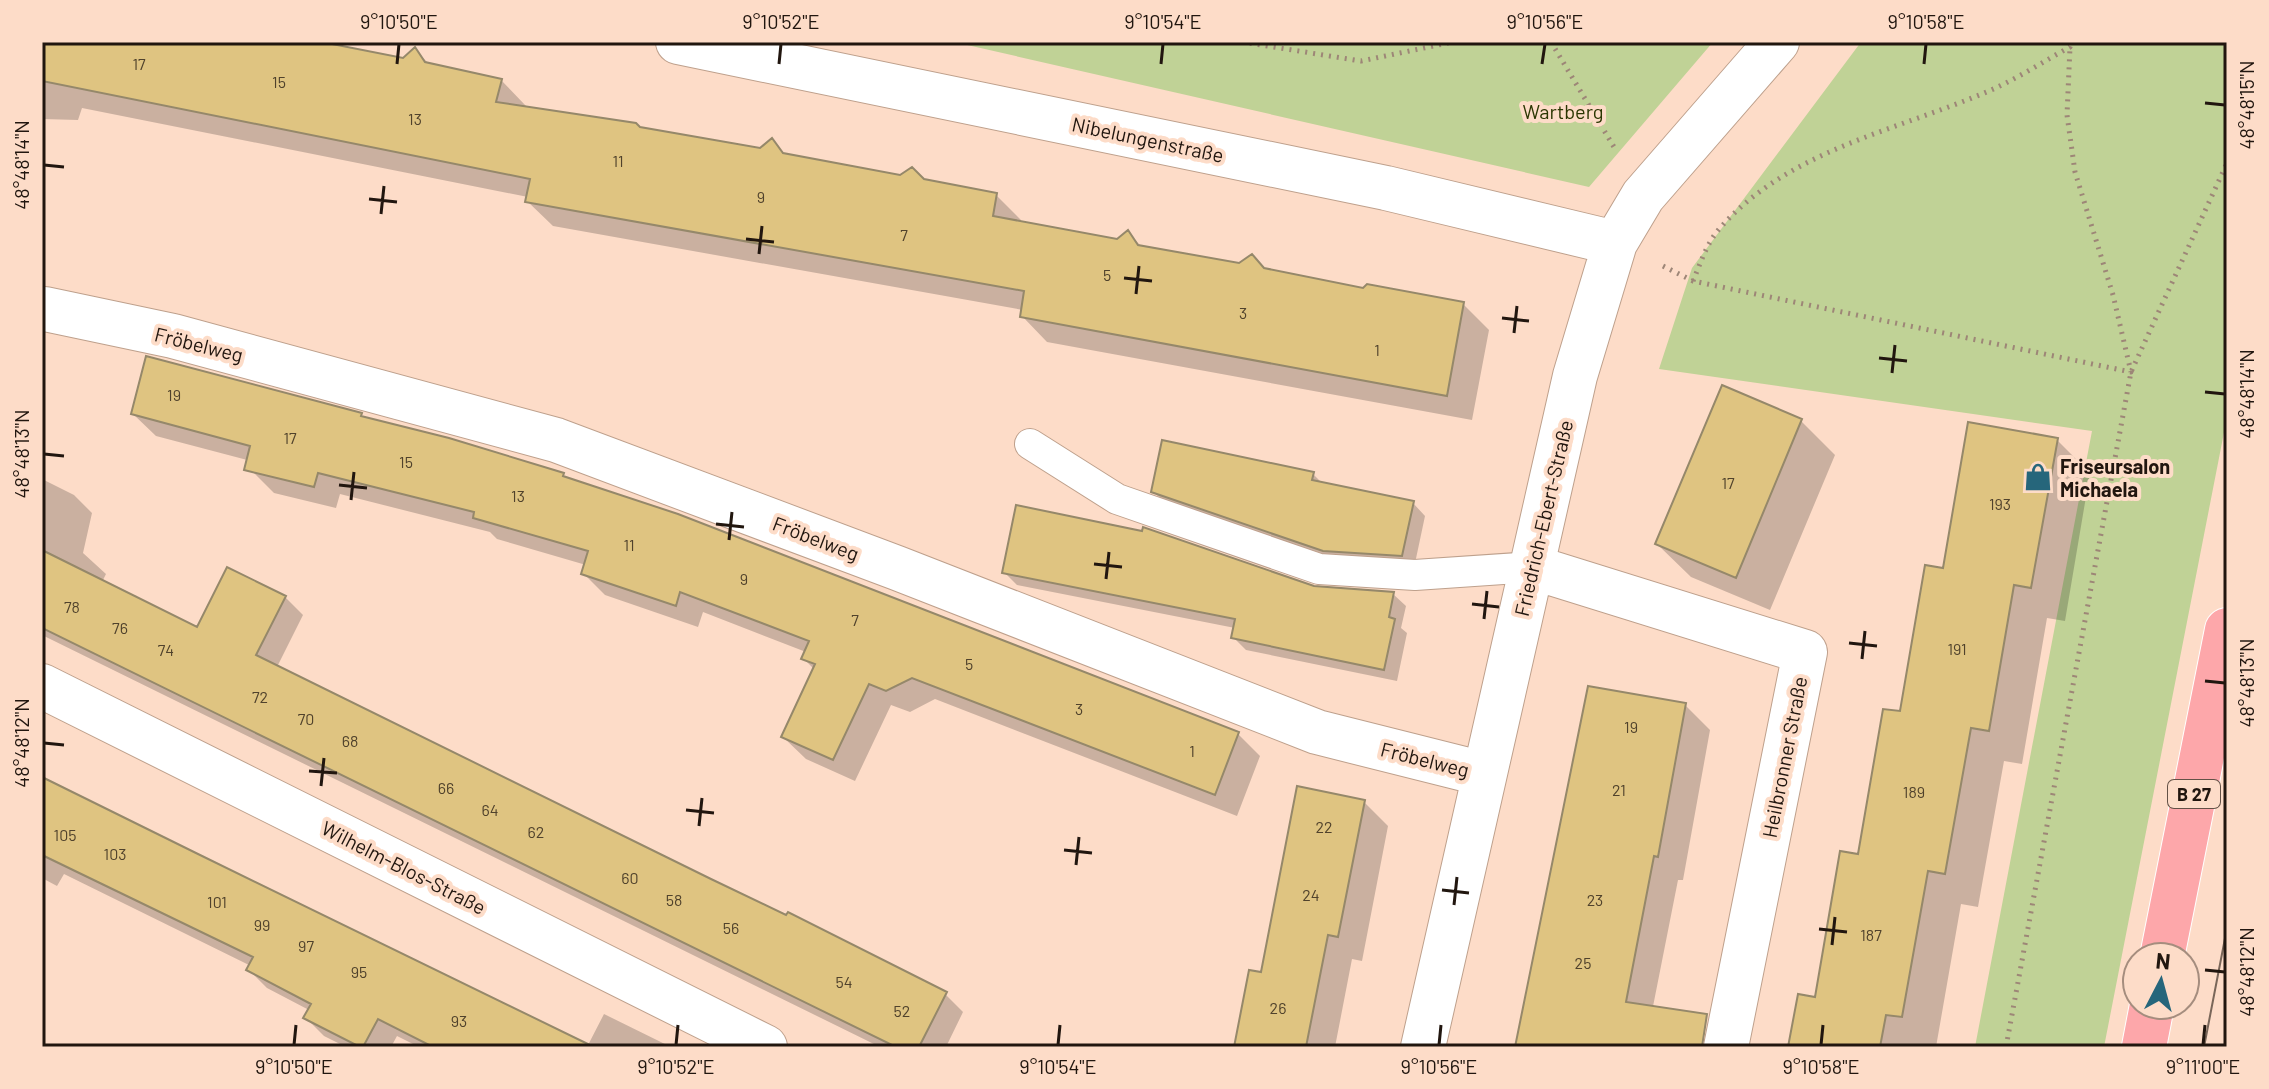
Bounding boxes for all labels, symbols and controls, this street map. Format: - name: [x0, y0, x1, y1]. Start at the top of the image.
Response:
- text: 9°10'50"E: [360, 9, 438, 33]
- text: 9°10'52"E: [742, 9, 820, 33]
- text: 9°10'54"E: [1124, 9, 1202, 33]
- text: 9°10'56"E: [1507, 9, 1583, 33]
- text: 9°10'58"E: [1887, 9, 1965, 33]
- house number: 17: [132, 54, 146, 73]
- text: 48°48'15"N: [2234, 60, 2258, 150]
- house number: 15: [272, 72, 286, 91]
- park label: Wartberg: [1523, 99, 1603, 123]
- house number: 13: [408, 109, 422, 128]
- street label: Nibelungenstraße: [1070, 111, 1226, 167]
- text: 48°48'14"N: [9, 120, 33, 210]
- house number: 11: [612, 151, 624, 170]
- house number: 9: [757, 187, 765, 206]
- house number: 7: [900, 225, 908, 244]
- house number: 5: [1103, 265, 1111, 284]
- house number: 3: [1239, 303, 1247, 322]
- street label: Fröbelweg: [152, 321, 246, 367]
- house number: 1: [1374, 340, 1380, 359]
- text: 48°48'14"N: [2234, 349, 2258, 439]
- house number: 19: [167, 385, 181, 404]
- text: 48°48'13"N: [9, 409, 33, 499]
- street label: Friedrich-Ebert-Straße: [1509, 418, 1577, 618]
- house number: 17: [283, 428, 297, 447]
- house number: 15: [399, 452, 413, 471]
- place label: Friseursalon Michaela: [2060, 454, 2170, 501]
- shop icon: Friseursalon Michaela: [2023, 462, 2053, 492]
- house number: 17: [1721, 473, 1735, 492]
- house number: 13: [511, 486, 525, 505]
- house number: 193: [1989, 494, 2011, 513]
- street label: Fröbelweg: [769, 511, 863, 565]
- house number: 11: [623, 535, 635, 554]
- house number: 9: [740, 569, 748, 588]
- house number: 78: [64, 597, 80, 616]
- house number: 7: [851, 610, 859, 629]
- house number: 76: [112, 618, 128, 637]
- text: 48°48'13"N: [2234, 638, 2258, 728]
- house number: 191: [1947, 639, 1967, 658]
- house number: 74: [158, 640, 174, 659]
- house number: 5: [965, 654, 973, 673]
- street label: Heilbronner Straße: [1757, 674, 1811, 840]
- house number: 72: [252, 687, 268, 706]
- text: 48°48'12"N: [9, 698, 33, 788]
- house number: 3: [1075, 699, 1083, 718]
- house number: 70: [298, 709, 314, 728]
- house number: 19: [1624, 717, 1638, 736]
- house number: 68: [342, 731, 358, 750]
- street label: Fröbelweg: [1378, 736, 1472, 782]
- house number: 1: [1189, 741, 1195, 760]
- house number: 66: [438, 778, 454, 797]
- house number: 21: [1612, 780, 1626, 799]
- road number: B 27: [2168, 780, 2220, 808]
- house number: 189: [1903, 782, 1925, 801]
- house number: 64: [481, 800, 499, 819]
- street label: Wilhelm-Blos-Straße: [318, 815, 490, 919]
- house number: 22: [1315, 817, 1333, 836]
- house number: 62: [528, 822, 544, 841]
- house number: 105: [54, 825, 76, 844]
- house number: 103: [104, 844, 126, 863]
- house number: 60: [621, 868, 639, 887]
- house number: 24: [1302, 885, 1320, 904]
- house number: 58: [666, 890, 682, 909]
- house number: 23: [1587, 890, 1603, 909]
- house number: 101: [207, 892, 227, 911]
- house number: 99: [254, 915, 270, 934]
- house number: 56: [723, 918, 739, 937]
- house number: 187: [1860, 925, 1882, 944]
- text: 48°48'12"N: [2234, 927, 2258, 1017]
- house number: 97: [298, 936, 314, 955]
- north arrow: [2121, 941, 2201, 1021]
- text: N: [2155, 946, 2172, 974]
- house number: 25: [1575, 953, 1591, 972]
- house number: 95: [351, 962, 367, 981]
- house number: 54: [835, 972, 853, 991]
- house number: 26: [1270, 998, 1286, 1017]
- house number: 52: [894, 1001, 910, 1020]
- house number: 93: [451, 1011, 467, 1030]
- text: 9°10'50"E: [255, 1054, 333, 1078]
- text: 9°10'52"E: [637, 1054, 715, 1078]
- text: 9°10'54"E: [1019, 1054, 1097, 1078]
- text: 9°10'56"E: [1401, 1054, 1477, 1078]
- text: 9°10'58"E: [1782, 1054, 1860, 1078]
- text: 9°11'00"E: [2166, 1054, 2240, 1078]

